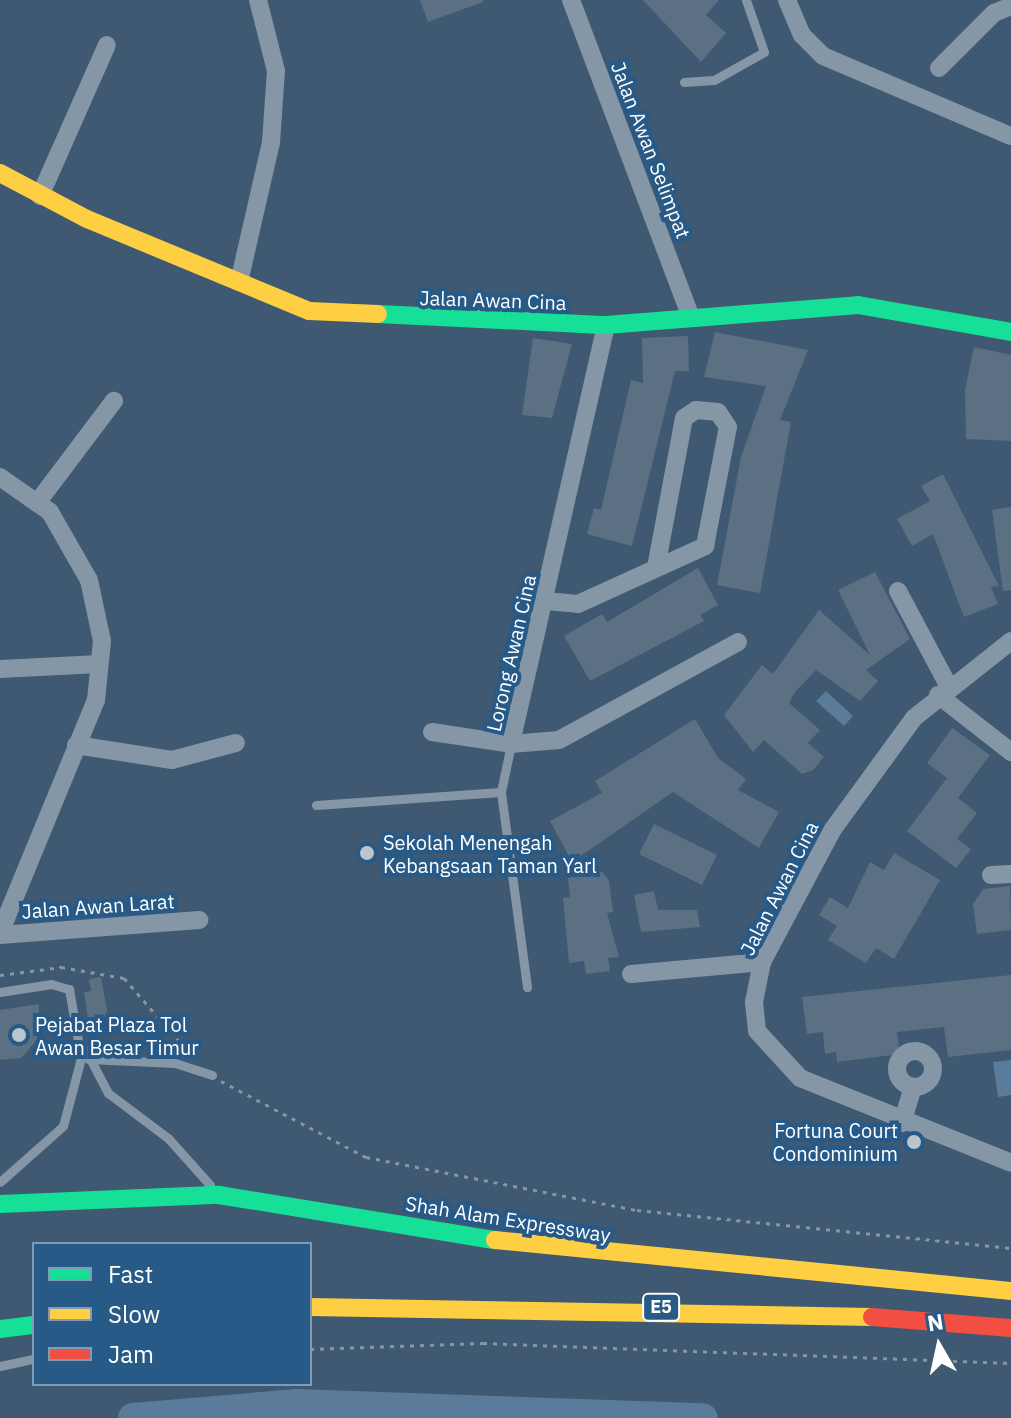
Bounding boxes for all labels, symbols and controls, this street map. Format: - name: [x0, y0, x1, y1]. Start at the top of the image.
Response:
- street label: Jalan Awan Selimpat: [606, 58, 696, 242]
- street label: Jalan Awan Cina: [419, 285, 567, 315]
- street label: Lorong Awan Cina: [481, 572, 541, 734]
- street label: Jalan Awan Cina: [735, 817, 823, 959]
- place label: Sekolah Menengah Kebangsaan Taman Yarl: [383, 830, 597, 877]
- marker: Sekolah Menengah Kebangsaan Taman Yarl: [358, 844, 376, 862]
- street label: Jalan Awan Larat: [21, 889, 175, 923]
- place label: Pejabat Plaza Tol Awan Besar Timur: [35, 1012, 199, 1059]
- marker: Pejabat Plaza Tol Awan Besar Timur: [10, 1026, 28, 1044]
- place label: Fortuna Court Condominium: [773, 1118, 898, 1165]
- marker: Fortuna Court Condominium: [905, 1133, 923, 1151]
- street label: Shah Alam Expressway: [404, 1191, 612, 1247]
- legend: [32, 1242, 312, 1386]
- text: Fast: [108, 1258, 153, 1290]
- road number: E5: [641, 1293, 681, 1321]
- text: Slow: [108, 1298, 160, 1330]
- north arrow: [899, 1306, 979, 1386]
- text: N: [925, 1306, 945, 1337]
- text: Jam: [108, 1338, 154, 1370]

